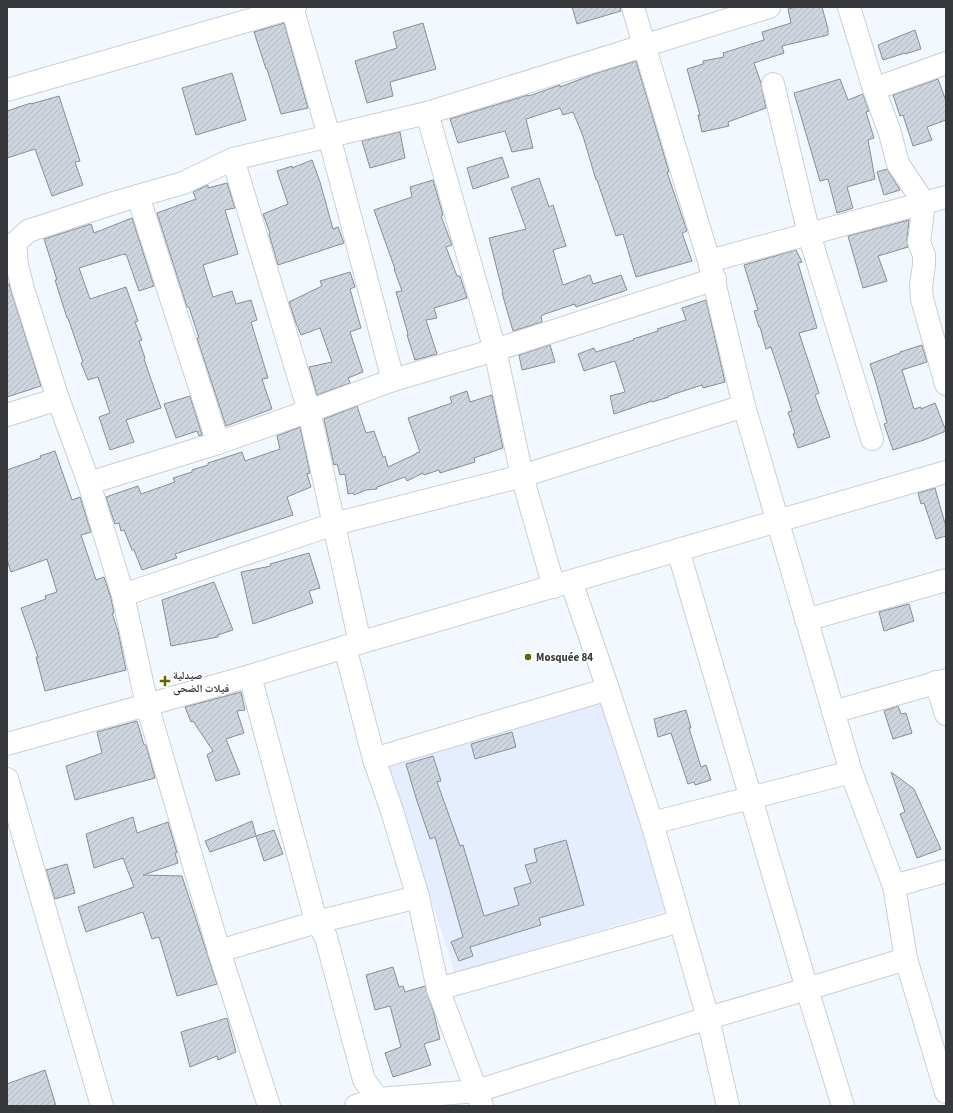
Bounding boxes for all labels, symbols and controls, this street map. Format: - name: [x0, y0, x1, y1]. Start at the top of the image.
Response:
- place label: Mosquée 84: [536, 650, 593, 665]
- marker: Mosquée 84: [523, 652, 533, 662]
- place label: صيدلية فيلات الضحى: [173, 668, 230, 696]
- marker: صيدلية فيلات الضحى: [160, 676, 170, 686]

